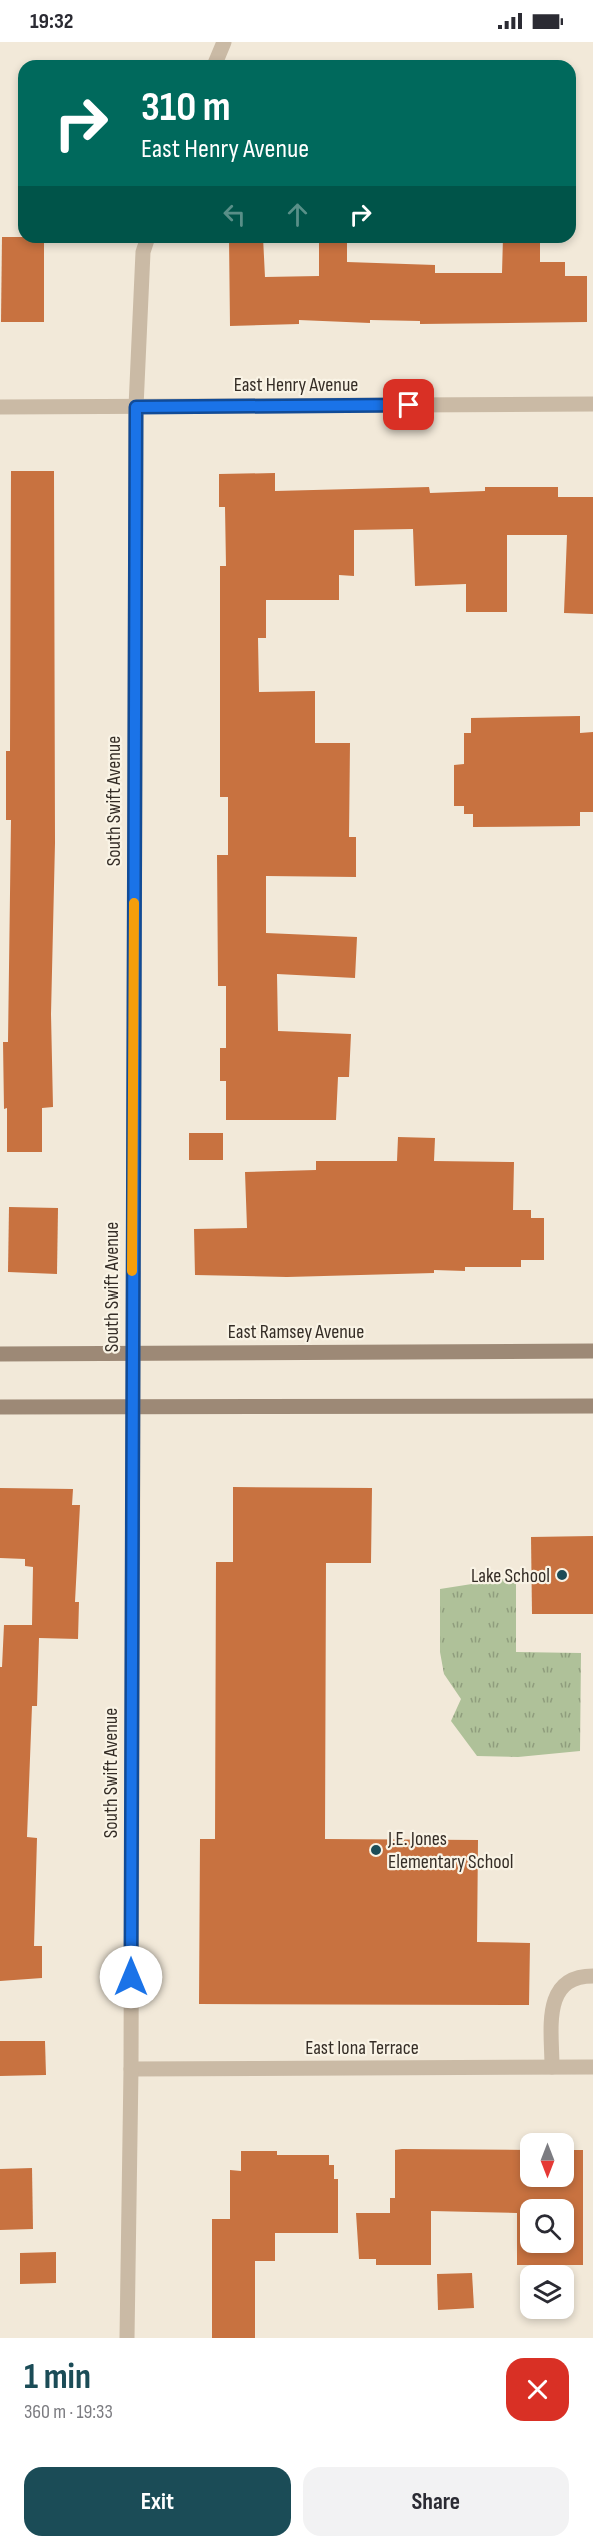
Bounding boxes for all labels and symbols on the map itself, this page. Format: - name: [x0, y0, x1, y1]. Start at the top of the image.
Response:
- street label: East Henry Avenue: [234, 373, 358, 397]
- pin: [383, 379, 434, 430]
- street label: South Swift Avenue: [102, 736, 126, 866]
- street label: South Swift Avenue: [100, 1222, 124, 1352]
- street label: East Ramsey Avenue: [228, 1320, 364, 1344]
- place label: Lake School: [471, 1564, 550, 1588]
- marker: Lake School: [555, 1568, 569, 1582]
- street label: South Swift Avenue: [99, 1708, 123, 1838]
- place label: J.E. Jones Elementary School: [387, 1827, 514, 1874]
- marker: J.E. Jones Elementary School: [369, 1843, 383, 1857]
- position arrow: [99, 1945, 163, 2009]
- street label: East Iona Terrace: [305, 2036, 419, 2060]
- north arrow: [520, 2133, 574, 2187]

